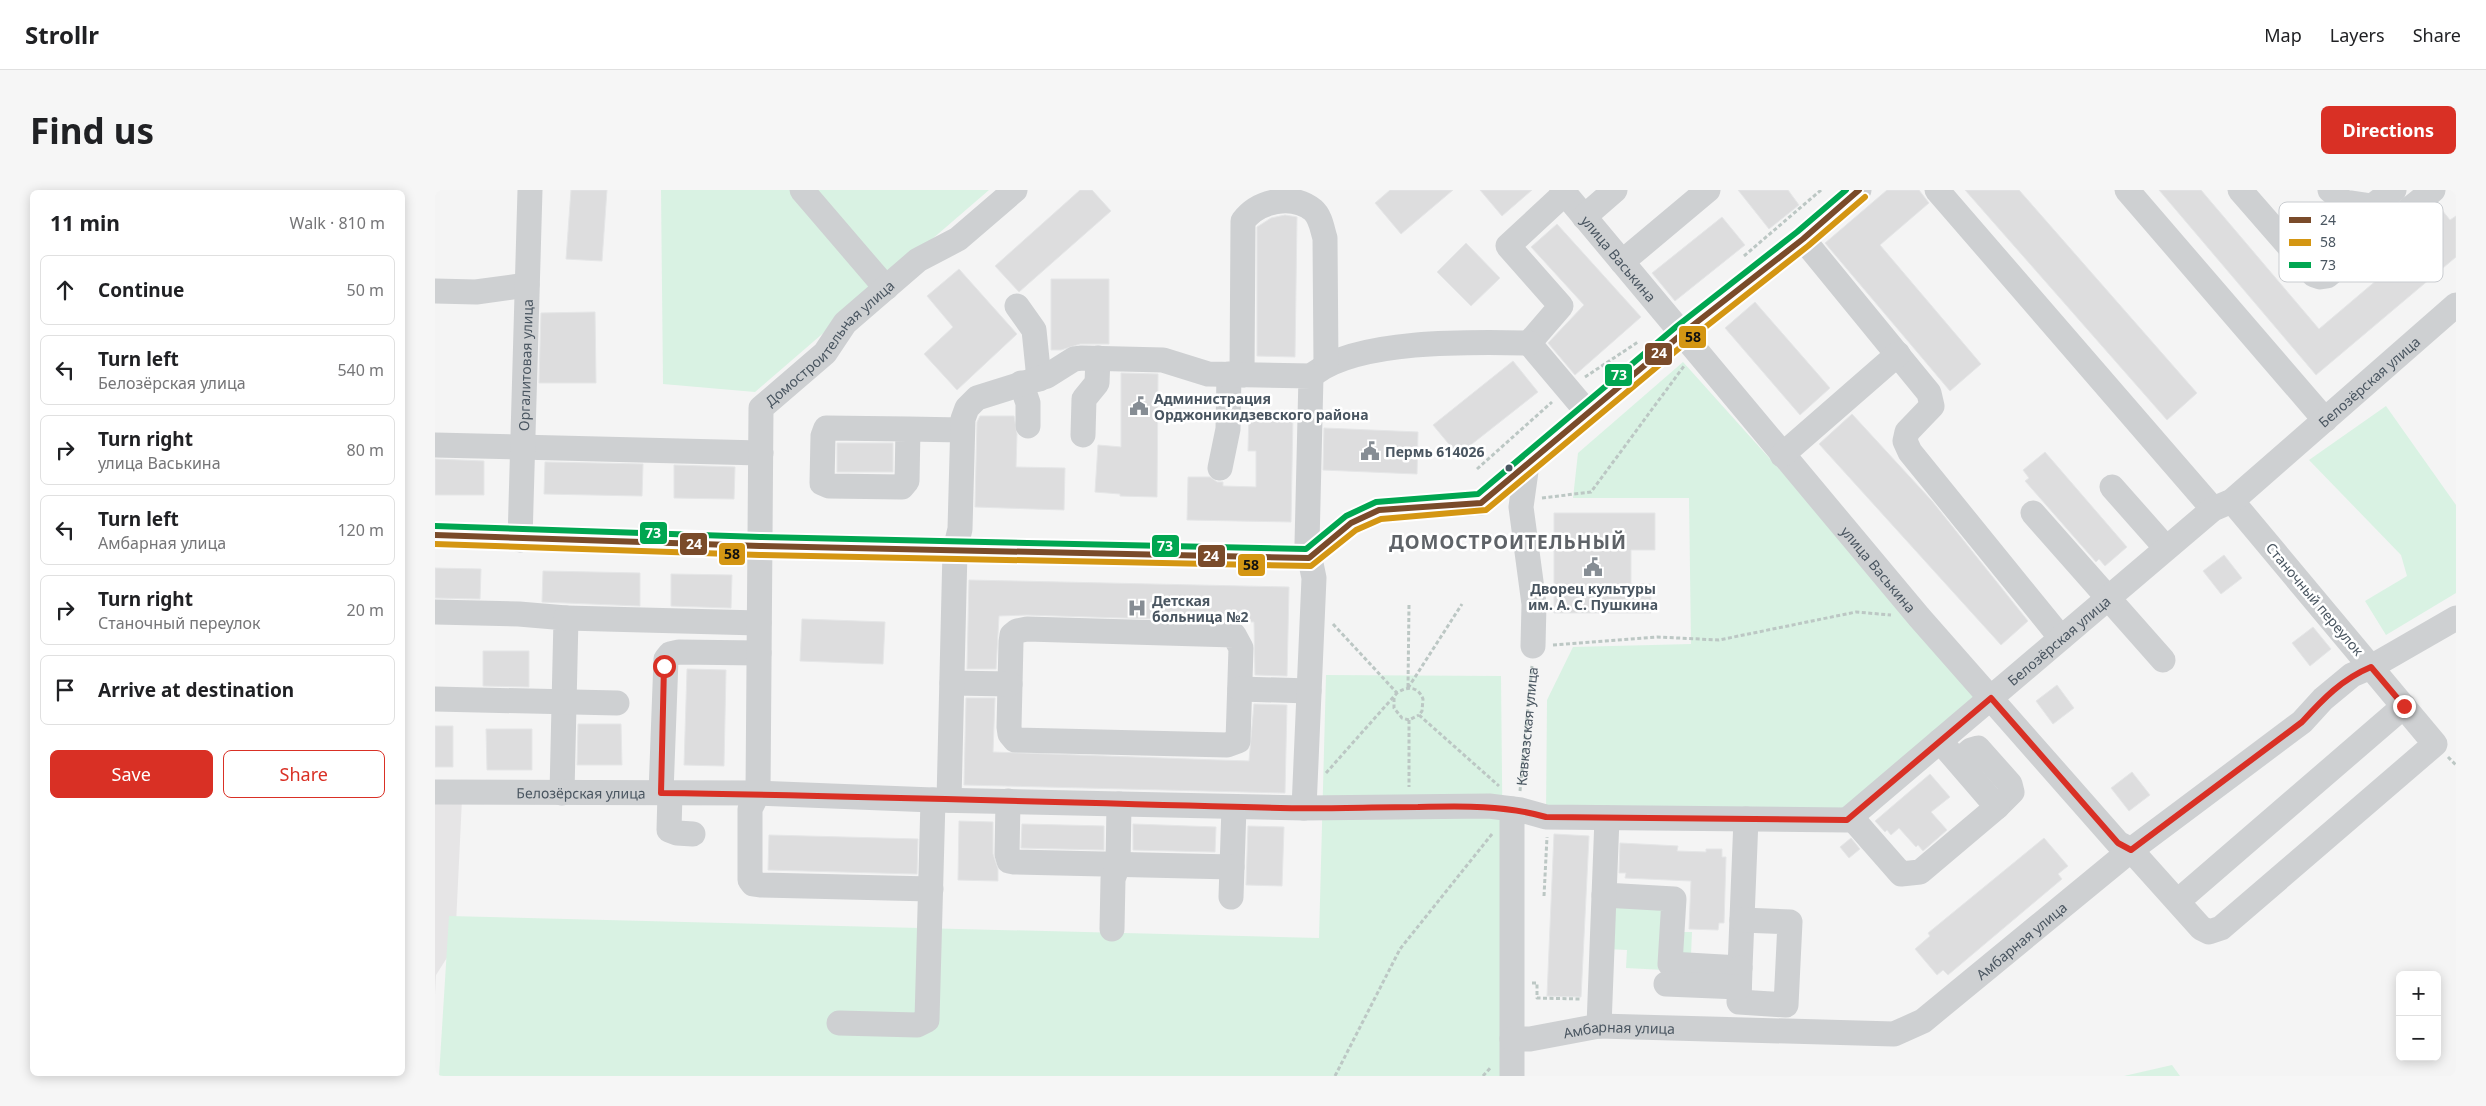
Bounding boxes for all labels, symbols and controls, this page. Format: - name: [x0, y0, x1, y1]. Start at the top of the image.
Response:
- text: Strollr: [25, 18, 99, 51]
- text: Map: [2264, 23, 2302, 47]
- text: Layers: [2330, 23, 2385, 47]
- text: Share: [2413, 23, 2461, 47]
- button: Directions: [2321, 106, 2456, 154]
- text: Find us: [30, 107, 154, 154]
- legend: [2279, 202, 2443, 282]
- text: 11 min: [50, 209, 120, 237]
- text: 24: [2320, 210, 2336, 229]
- street label: улица Васькина: [1577, 211, 1661, 306]
- text: Walk · 810 m: [290, 212, 385, 234]
- text: 58: [2320, 232, 2336, 251]
- text: 73: [2320, 255, 2336, 274]
- street label: Домостроительная улица: [761, 275, 898, 410]
- icon: ahead: [51, 276, 79, 304]
- text: Continue: [98, 277, 184, 303]
- text: 50 m: [347, 279, 384, 301]
- street label: Оргалитовая улица: [514, 299, 536, 431]
- line badge: 58: [1678, 325, 1707, 349]
- text: 58: [1685, 327, 1701, 346]
- street label: Белозёрская улица: [2314, 332, 2424, 431]
- line badge: 24: [1644, 342, 1673, 366]
- text: 24: [1651, 343, 1667, 362]
- text: Turn left: [98, 346, 179, 372]
- icon: left: [51, 356, 79, 384]
- text: 540 m: [337, 359, 384, 381]
- line badge: 73: [1604, 363, 1633, 387]
- text: 73: [1611, 365, 1627, 384]
- text: Белозёрская улица: [98, 372, 246, 394]
- place label: Администрация Орджоникидзевского района: [1154, 389, 1369, 424]
- public building icon: Администрация Орджоникидзевского района: [1128, 395, 1150, 417]
- text: Turn right: [98, 426, 193, 452]
- icon: right: [51, 436, 79, 464]
- text: 80 m: [347, 439, 384, 461]
- public building icon: Пермь 614026: [1359, 440, 1381, 462]
- place label: Пермь 614026: [1385, 442, 1484, 461]
- text: улица Васькина: [98, 452, 221, 474]
- unlabelled marker: [1504, 463, 1514, 473]
- text: Turn left: [98, 506, 179, 532]
- icon: left: [51, 516, 79, 544]
- text: 120 m: [337, 519, 384, 541]
- line badge: 73: [639, 521, 668, 545]
- street label: улица Васькина: [1837, 522, 1921, 616]
- text: 73: [645, 523, 661, 542]
- district label: ДОМОСТРОИТЕЛЬНЫЙ: [1389, 529, 1627, 555]
- text: Амбарная улица: [98, 532, 226, 554]
- line badge: 24: [679, 532, 708, 556]
- text: 24: [686, 534, 702, 553]
- line badge: 73: [1151, 534, 1180, 558]
- text: 73: [1157, 536, 1173, 555]
- street label: Станочный переулок: [2262, 538, 2368, 660]
- line badge: 58: [718, 542, 746, 566]
- text: 58: [724, 544, 740, 563]
- line badge: 24: [1197, 544, 1226, 568]
- text: 24: [1203, 546, 1219, 565]
- line badge: 58: [1237, 553, 1266, 577]
- text: 58: [1243, 555, 1259, 574]
- public building icon: Дворец культуры им. А. С. Пушкина: [1582, 556, 1604, 578]
- place label: Дворец культуры им. А. С. Пушкина: [1528, 579, 1658, 614]
- text: Turn right: [98, 586, 193, 612]
- place label: Детская больница №2: [1152, 591, 1249, 626]
- street label: Белозёрская улица: [2003, 591, 2114, 689]
- icon: right: [51, 596, 79, 624]
- hospital icon: Детская больница №2: [1126, 597, 1148, 619]
- text: 20 m: [347, 599, 384, 621]
- text: Станочный переулок: [98, 612, 261, 634]
- route start: [653, 655, 676, 678]
- street label: Кавказская улица: [1511, 666, 1541, 787]
- icon: arrive: [51, 676, 79, 704]
- text: Arrive at destination: [98, 677, 294, 703]
- route end: [2393, 695, 2416, 718]
- button: Save: [50, 750, 213, 798]
- button: Share: [223, 750, 385, 798]
- street label: Белозёрская улица: [516, 783, 646, 802]
- street label: Амбарная улица: [1972, 897, 2070, 983]
- map controls: [2396, 971, 2441, 1061]
- button: +: [2396, 971, 2441, 1016]
- street label: Амбарная улица: [1562, 1016, 1675, 1042]
- button: −: [2396, 1016, 2441, 1061]

